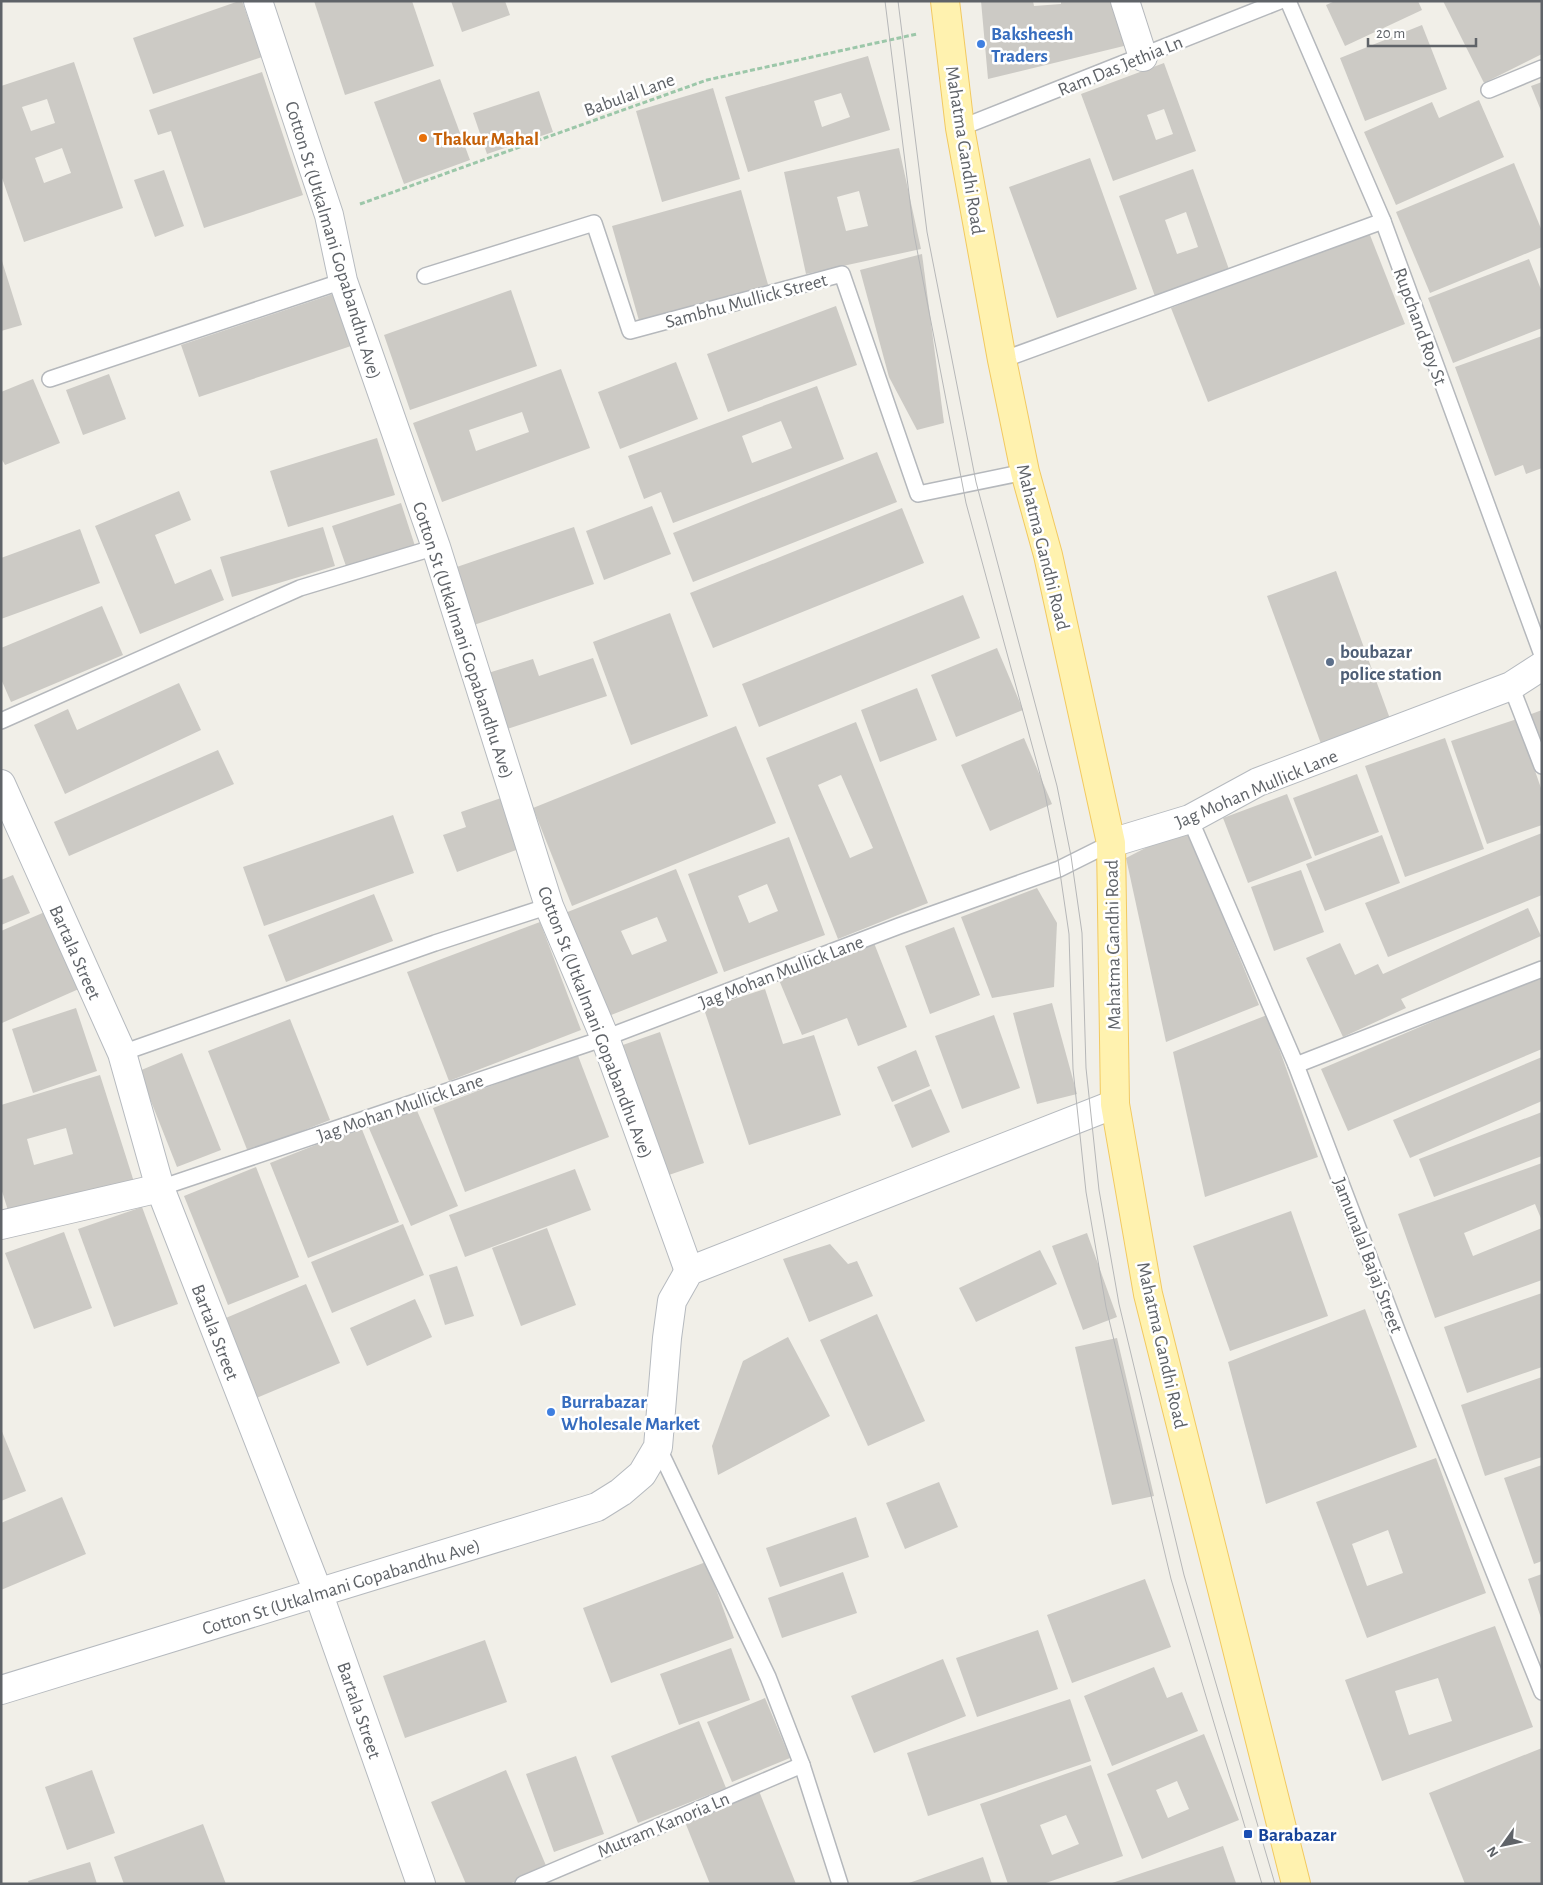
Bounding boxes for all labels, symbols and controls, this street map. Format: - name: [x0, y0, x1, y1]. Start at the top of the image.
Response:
- scale bar: [1368, 15, 1476, 47]
- place label: Baksheesh Traders: [991, 25, 1073, 66]
- text: 20 m: [1376, 26, 1405, 41]
- street label: Ram Das Jethia Ln: [1055, 33, 1186, 100]
- marker: Baksheesh Traders: [975, 38, 987, 50]
- street label: Mahatma Gandhi Road: [942, 65, 987, 236]
- street label: Babulal Lane: [582, 70, 677, 121]
- street label: Cotton St (Utkalmani Gopabandhu Ave): [281, 99, 384, 382]
- place label: Thakur Mahal: [433, 130, 539, 149]
- marker: Thakur Mahal: [417, 132, 429, 144]
- street label: Rupchand Roy St: [1390, 265, 1450, 388]
- street label: Sambhu Mullick Street: [663, 271, 829, 332]
- street label: Mahatma Gandhi Road: [1013, 462, 1072, 632]
- street label: Cotton St (Utkalmani Gopabandhu Ave): [409, 500, 516, 781]
- place label: boubazar police station: [1340, 643, 1442, 684]
- marker: boubazar police station: [1324, 656, 1336, 668]
- street label: Jag Mohan Mullick Lane: [1173, 747, 1341, 832]
- street label: Mahatma Gandhi Road: [1103, 860, 1124, 1030]
- street label: Cotton St (Utkalmani Gopabandhu Ave): [534, 884, 655, 1161]
- street label: Bartala Street: [45, 903, 104, 1003]
- street label: Jag Mohan Mullick Lane: [697, 932, 866, 1013]
- street label: Jag Mohan Mullick Lane: [315, 1071, 486, 1146]
- street label: Jamunalal Bajaj Street: [1329, 1175, 1406, 1336]
- street label: Mahatma Gandhi Road: [1133, 1260, 1190, 1431]
- street label: Bartala Street: [188, 1282, 242, 1383]
- place label: Burrabazar Wholesale Market: [561, 1393, 700, 1434]
- marker: Burrabazar Wholesale Market: [545, 1406, 557, 1418]
- street label: Cotton St (Utkalmani Gopabandhu Ave): [200, 1536, 483, 1639]
- street label: Bartala Street: [333, 1660, 384, 1761]
- street label: Mutram Kanoria Ln: [595, 1789, 732, 1862]
- north arrow: [1478, 1820, 1528, 1870]
- place label: Barabazar: [1258, 1826, 1337, 1845]
- marker: Barabazar: [1242, 1828, 1254, 1840]
- text: N: [1484, 1844, 1501, 1859]

